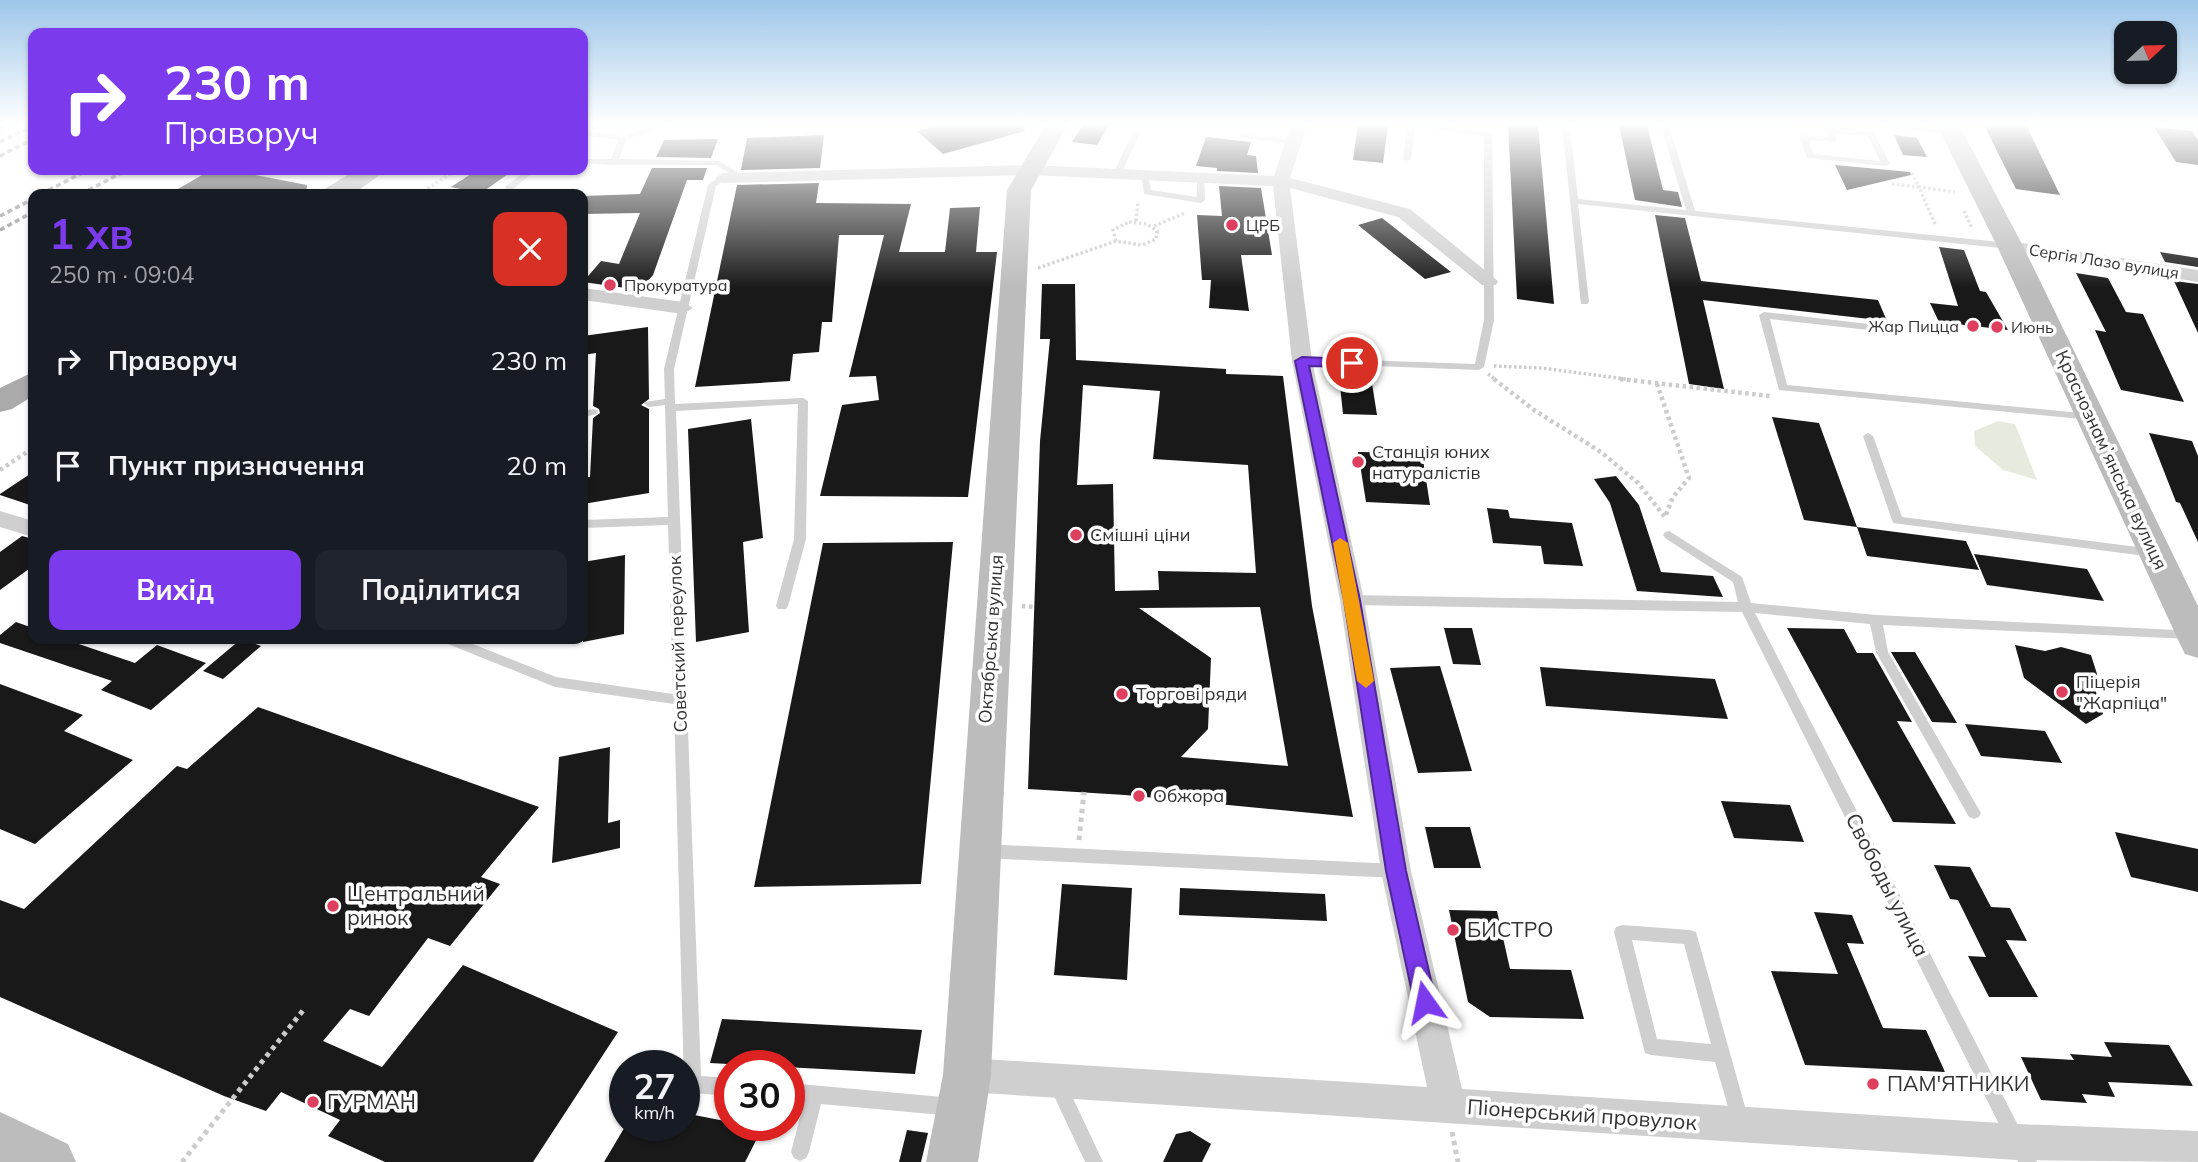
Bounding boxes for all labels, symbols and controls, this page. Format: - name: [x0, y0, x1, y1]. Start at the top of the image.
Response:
- north arrow: [2114, 21, 2177, 84]
- map controls: [2114, 21, 2177, 84]
- text: 230 m: [164, 51, 310, 112]
- icon: right: [49, 56, 140, 147]
- text: Праворуч: [164, 112, 319, 152]
- text: 1 хв: [49, 207, 134, 260]
- button: close: [493, 212, 567, 286]
- place label: ЦРБ: [1246, 215, 1280, 235]
- marker: ЦРБ: [1224, 217, 1240, 233]
- street label: Сергія Лазо вулиця: [2028, 239, 2180, 283]
- text: 250 m · 09:04: [49, 260, 194, 289]
- place label: Прокуратура: [624, 275, 728, 295]
- marker: Прокуратура: [602, 277, 618, 293]
- place label: Жар Пицца: [1868, 316, 1959, 336]
- place label: Июнь: [2011, 317, 2054, 337]
- marker: Жар Пицца: [1965, 318, 1981, 334]
- marker: Июнь: [1989, 319, 2005, 335]
- pin: [1322, 333, 1382, 393]
- icon: right: [49, 342, 87, 380]
- text: Праворуч: [108, 344, 238, 377]
- text: 230 m: [491, 344, 567, 377]
- icon: arrive: [1333, 344, 1371, 382]
- street label: Краснознамʼянська вулиця: [2050, 346, 2172, 573]
- place label: Станція юних натуралістів: [1372, 440, 1490, 484]
- icon: arrive: [49, 447, 87, 485]
- text: Пункт призначення: [108, 449, 365, 482]
- text: 20 m: [506, 449, 567, 482]
- marker: Станція юних натуралістів: [1350, 454, 1366, 470]
- place label: Смішні ціни: [1090, 523, 1190, 546]
- marker: Смішні ціни: [1068, 527, 1084, 543]
- button: Вихід: [49, 550, 301, 630]
- button: Поділитися: [315, 550, 567, 630]
- street label: Октябрська вулиця: [973, 554, 1008, 724]
- street label: Советский переулок: [663, 555, 692, 733]
- place label: Піцерія "Жарпіца": [2076, 670, 2167, 714]
- place label: Торгові ряди: [1136, 682, 1247, 705]
- marker: Піцерія "Жарпіца": [2054, 684, 2070, 700]
- marker: Торгові ряди: [1114, 686, 1130, 702]
- place label: Обжора: [1153, 784, 1224, 807]
- marker: Обжора: [1131, 788, 1147, 804]
- street label: Свободы улица: [1840, 808, 1935, 961]
- place label: Центральний ринок: [347, 880, 485, 930]
- marker: Центральний ринок: [325, 898, 341, 914]
- place label: БИСТРО: [1467, 916, 1553, 942]
- marker: БИСТРО: [1445, 922, 1461, 938]
- position arrow: [1388, 965, 1462, 1039]
- speed limit sign: 30: [714, 1050, 805, 1141]
- text: 27: [633, 1064, 676, 1108]
- place label: ПАМ'ЯТНИКИ: [1887, 1070, 2030, 1096]
- marker: ПАМ'ЯТНИКИ: [1865, 1076, 1881, 1092]
- place label: ГУРМАН: [327, 1088, 416, 1114]
- street label: Піонерський провулок: [1466, 1093, 1698, 1135]
- marker: ГУРМАН: [305, 1094, 321, 1110]
- text: km/h: [634, 1101, 675, 1124]

